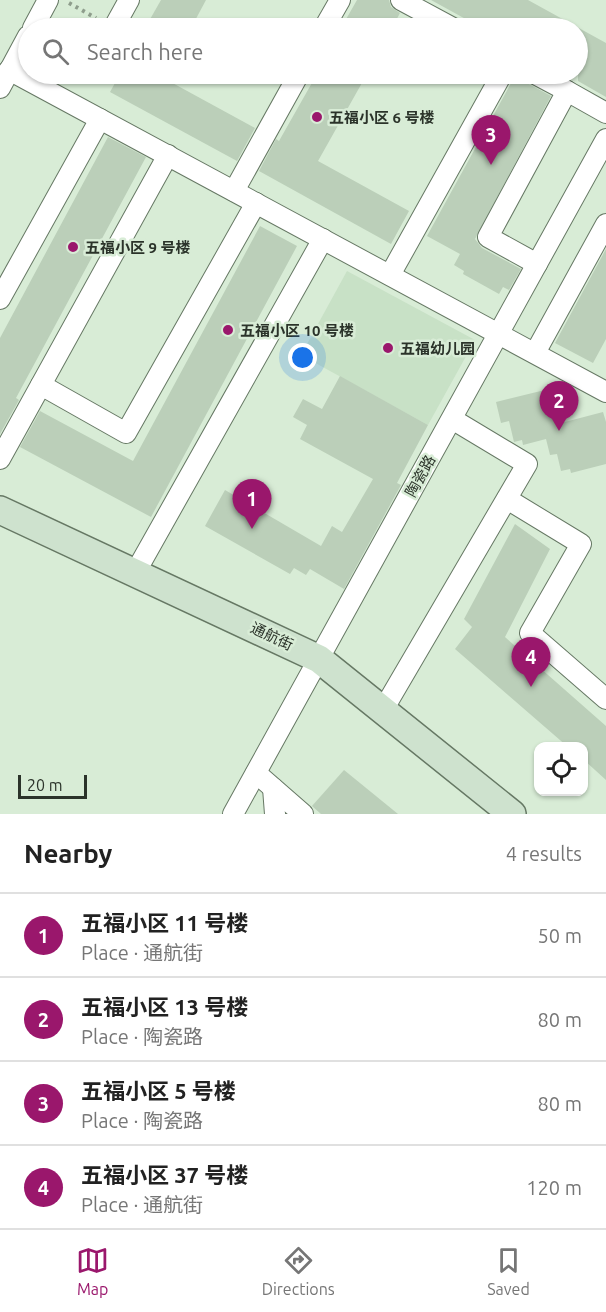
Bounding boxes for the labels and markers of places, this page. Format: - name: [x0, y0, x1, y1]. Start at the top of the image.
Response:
- place label: 五福小区 6 号楼: [329, 109, 435, 126]
- marker: 五福小区 6 号楼: [310, 110, 324, 124]
- pin: 3: [472, 116, 510, 165]
- place label: 五福小区 9 号楼: [85, 239, 191, 256]
- marker: 五福小区 9 号楼: [66, 240, 80, 254]
- place label: 五福小区 10 号楼: [240, 322, 354, 339]
- marker: 五福小区 10 号楼: [221, 323, 235, 337]
- place label: 五福幼儿园: [400, 340, 475, 357]
- marker: 五福幼儿园: [381, 341, 395, 355]
- pin: 2: [540, 382, 578, 431]
- pin: 1: [232, 480, 272, 529]
- pin: 4: [512, 638, 550, 687]

